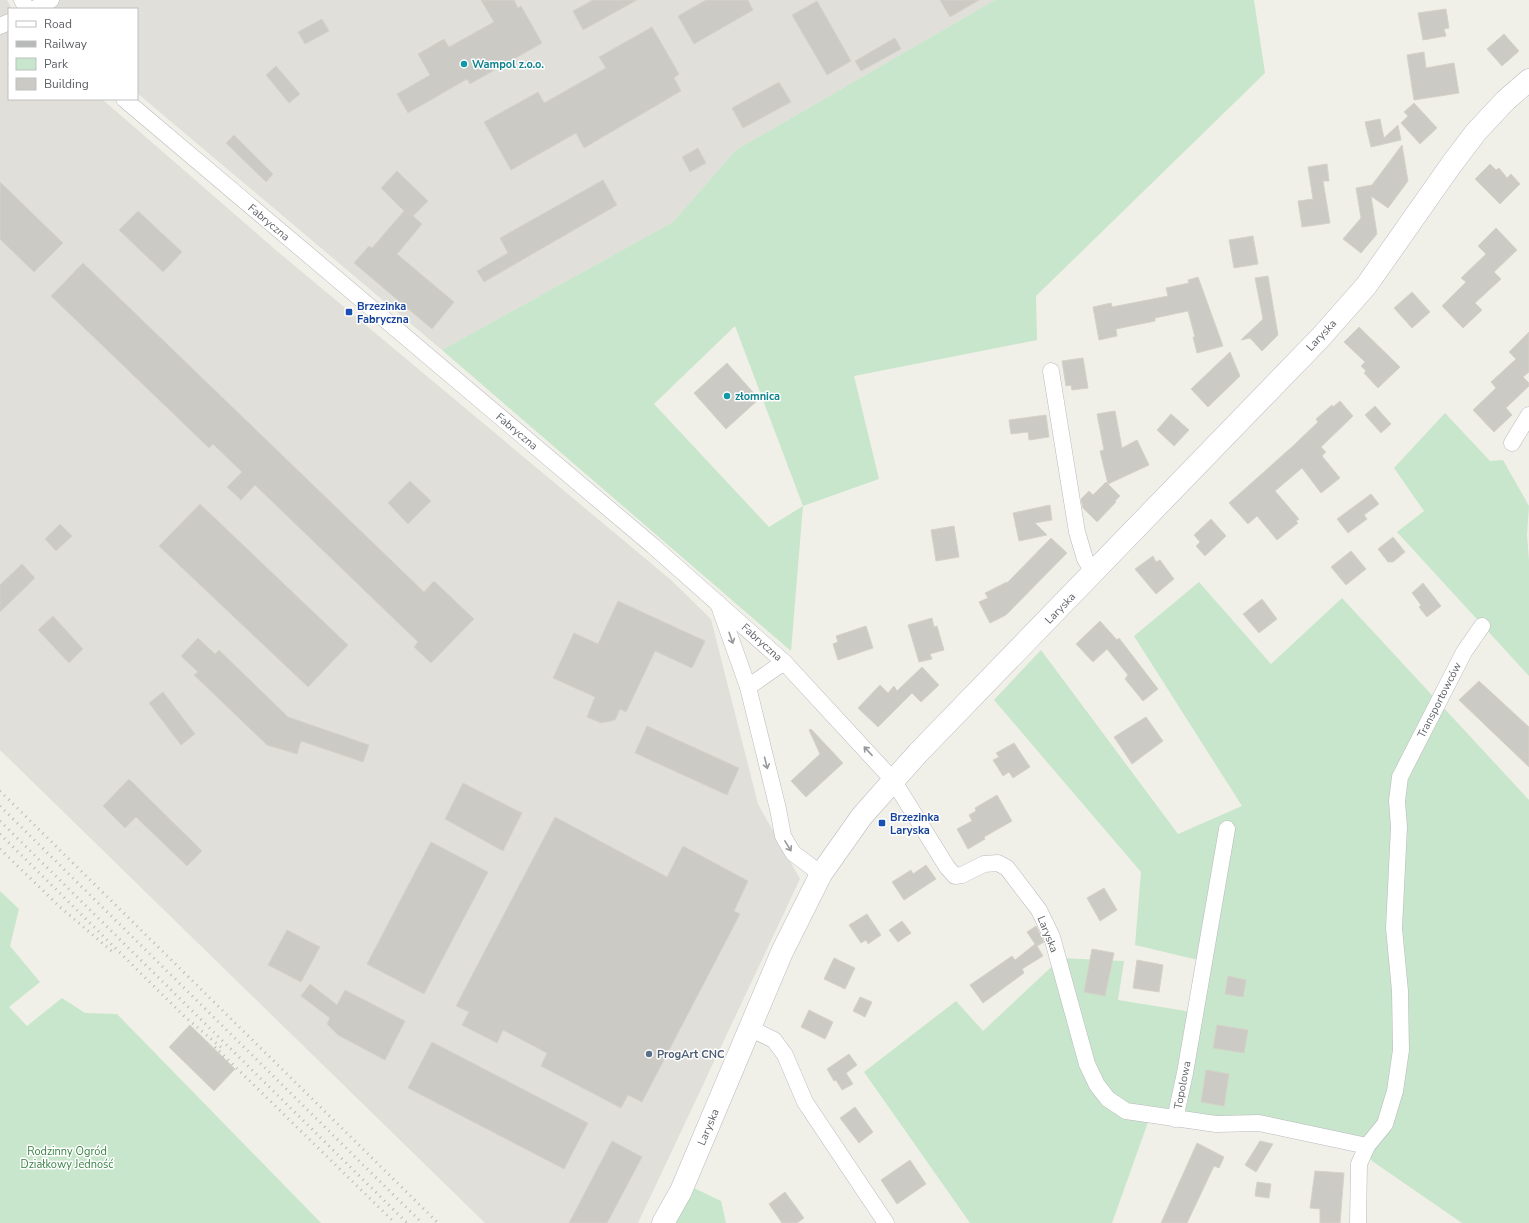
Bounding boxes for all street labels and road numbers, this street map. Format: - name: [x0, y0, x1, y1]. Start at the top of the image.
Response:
- street label: Fabryczna: [245, 201, 293, 244]
- street label: Laryska: [1303, 316, 1340, 354]
- street label: Fabryczna: [493, 410, 541, 453]
- street label: Laryska: [1042, 589, 1079, 627]
- street label: Fabryczna: [738, 620, 785, 665]
- street label: Transportowców: [1414, 660, 1465, 741]
- street label: Laryska: [1033, 914, 1062, 955]
- street label: Topolowa: [1170, 1060, 1195, 1110]
- street label: Laryska: [694, 1107, 723, 1148]

